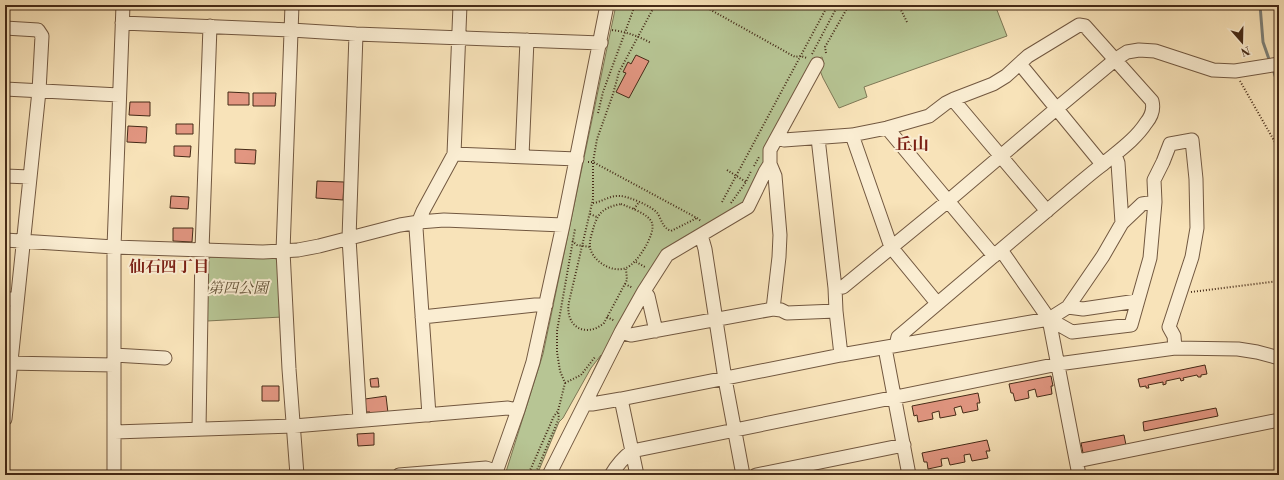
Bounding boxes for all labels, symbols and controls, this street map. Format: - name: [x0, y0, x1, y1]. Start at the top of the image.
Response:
- north arrow: [1222, 22, 1262, 62]
- text: N: [1238, 42, 1252, 59]
- district label: 丘山: [895, 134, 929, 156]
- district label: 仙石四丁目: [129, 257, 209, 277]
- park label: 第四公園: [208, 279, 271, 298]

